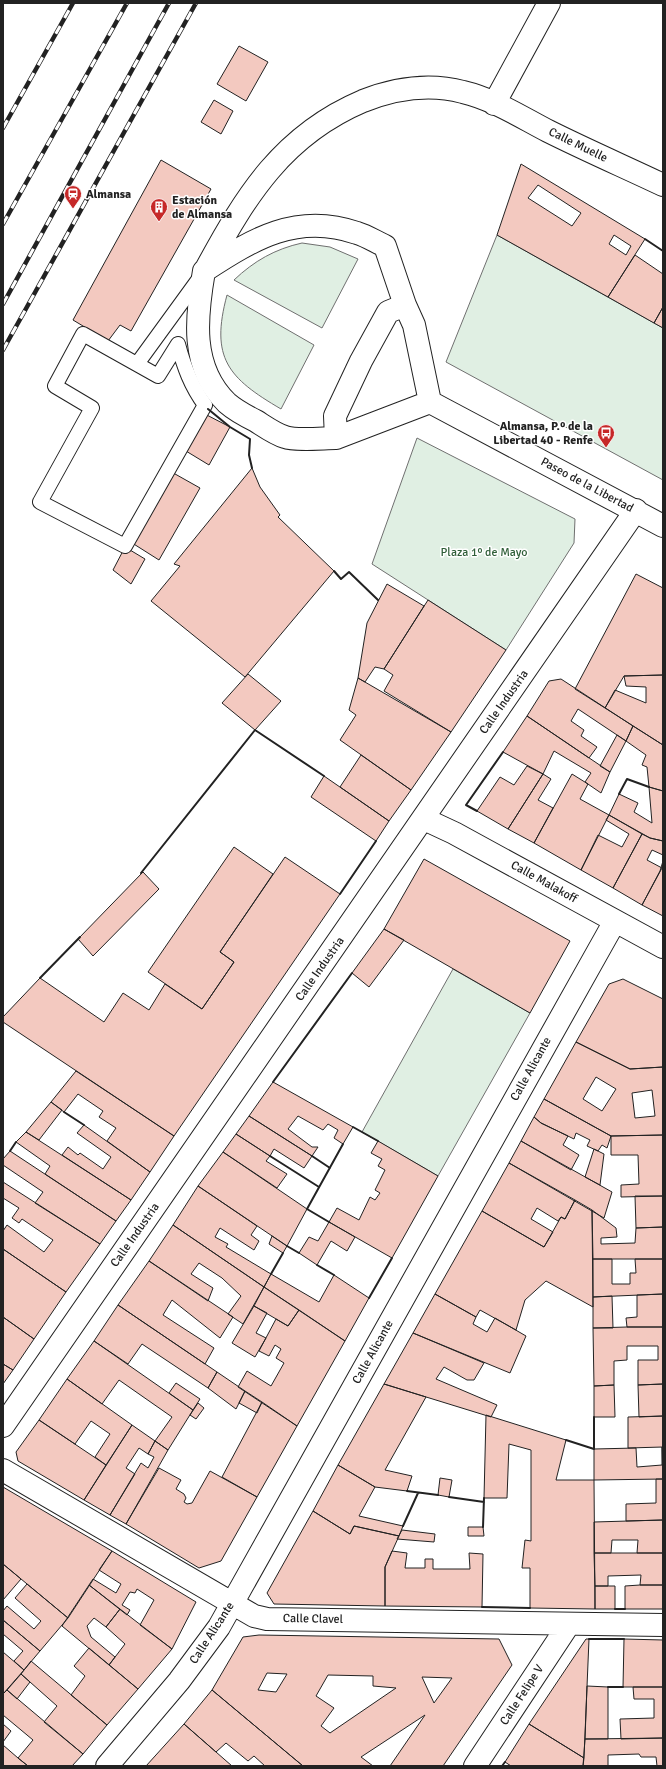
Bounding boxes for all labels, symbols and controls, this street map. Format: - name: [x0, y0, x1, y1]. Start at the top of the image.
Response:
- street label: Calle Muelle: [546, 124, 610, 166]
- station icon: Almansa: [63, 184, 83, 209]
- place label: Almansa: [86, 187, 131, 202]
- place label: Estación de Almansa: [172, 193, 232, 222]
- building icon: Estación de Almansa: [149, 197, 169, 222]
- place label: Almansa, P.º de la Libertad 40 - Renfe: [493, 419, 593, 448]
- bus stop icon: Almansa, P.º de la Libertad 40 - Renfe: [596, 423, 616, 448]
- street label: Paseo de la Libertad: [538, 454, 636, 516]
- park label: Plaza 1º de Mayo: [441, 545, 527, 560]
- street label: Calle Industria: [476, 667, 532, 737]
- street label: Calle Malakoff: [508, 858, 581, 907]
- street label: Calle Industria: [292, 934, 348, 1004]
- street label: Calle Alicante: [507, 1034, 555, 1104]
- street label: Calle Industria: [107, 1200, 163, 1270]
- street label: Calle Alicante: [349, 1317, 397, 1387]
- street label: Calle Alicante: [186, 1599, 238, 1667]
- street label: Calle Clavel: [283, 1611, 344, 1627]
- street label: Calle Felipe V: [497, 1662, 547, 1728]

